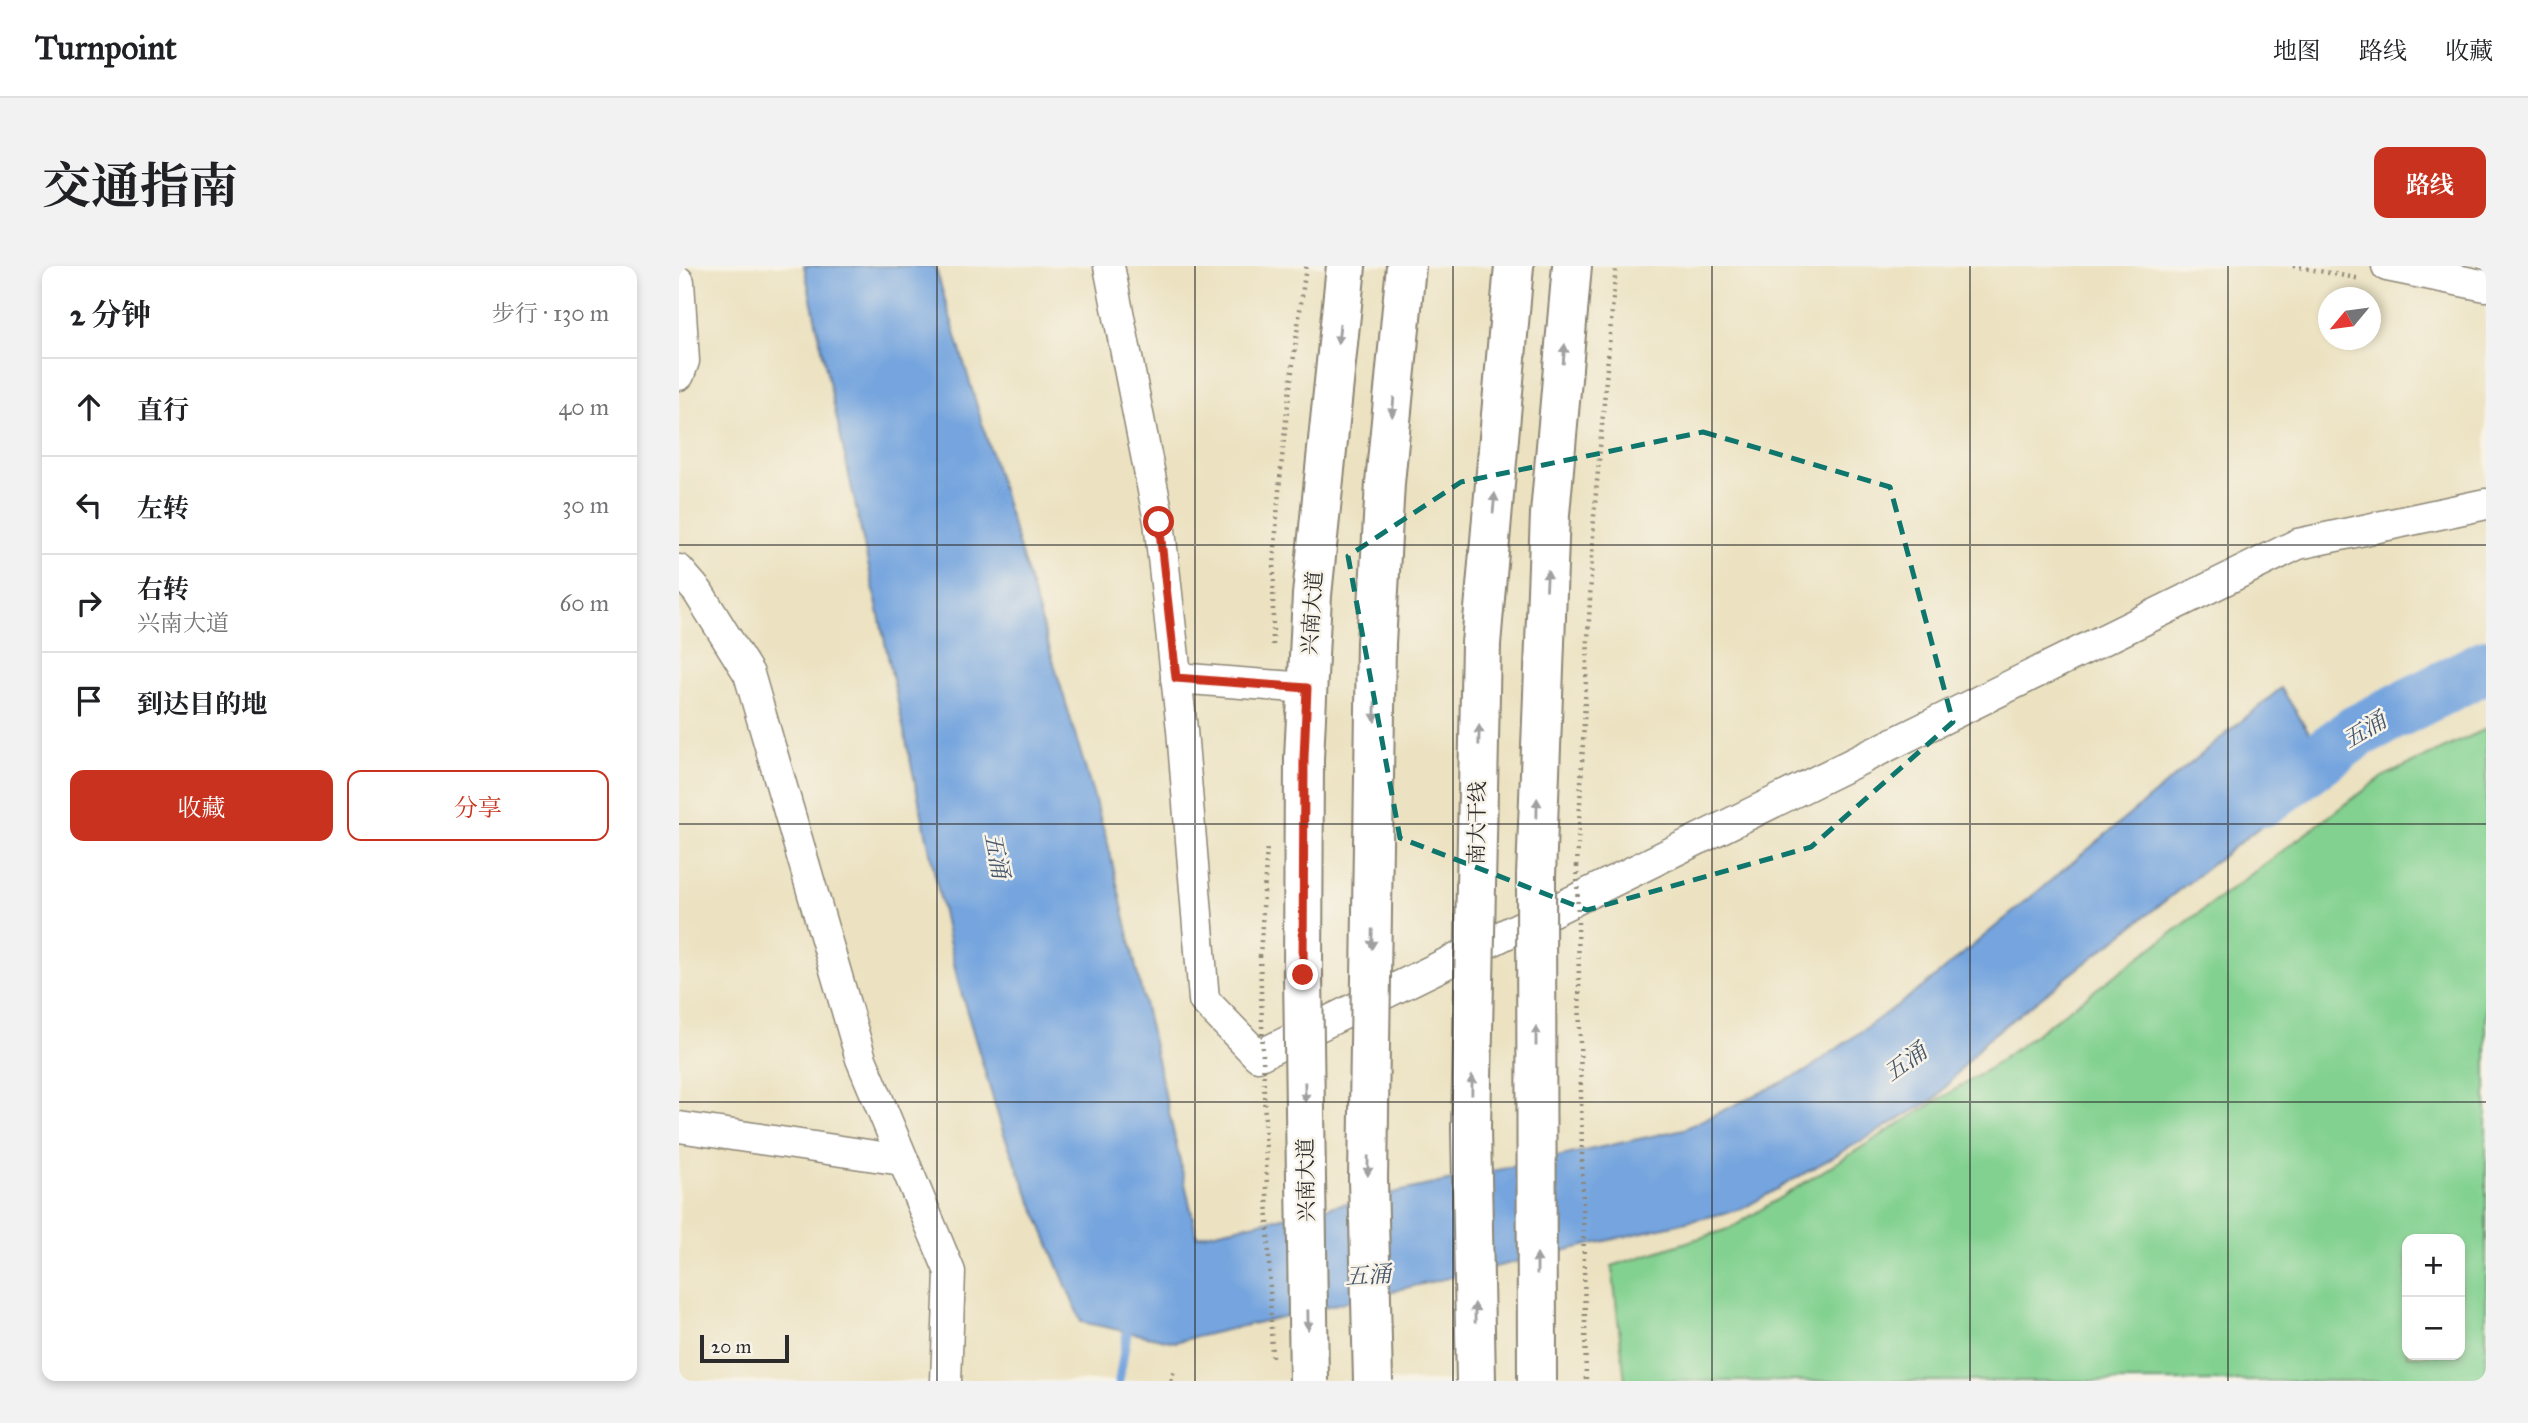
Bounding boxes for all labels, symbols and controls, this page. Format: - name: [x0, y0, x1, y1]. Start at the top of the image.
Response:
- text: Turnpoint: [35, 28, 177, 68]
- text: 地图: [2273, 36, 2321, 66]
- text: 路线: [2359, 36, 2407, 66]
- text: 收藏: [2445, 36, 2493, 66]
- button: 路线: [2374, 147, 2486, 218]
- text: 交通指南: [42, 157, 238, 216]
- north arrow: [2318, 287, 2381, 350]
- text: 2 分钟: [70, 297, 151, 333]
- text: 步行 · 130 m: [492, 299, 609, 327]
- one-way arrow: [1333, 323, 1344, 345]
- one-way arrow: [1559, 342, 1570, 364]
- icon: ahead: [70, 388, 108, 426]
- text: 40 m: [559, 393, 609, 421]
- text: 直行: [137, 394, 189, 426]
- one-way arrow: [1387, 396, 1398, 418]
- icon: left: [70, 486, 108, 524]
- text: 30 m: [562, 491, 609, 519]
- text: 左转: [137, 492, 189, 524]
- one-way arrow: [1489, 492, 1500, 514]
- route start: [1143, 506, 1174, 537]
- one-way arrow: [1542, 569, 1553, 591]
- street label: 兴南大道: [1296, 570, 1328, 656]
- text: 右转: [137, 573, 189, 605]
- icon: right: [70, 584, 108, 622]
- text: 60 m: [560, 589, 609, 617]
- text: 兴南大道: [137, 609, 229, 637]
- icon: arrive: [70, 682, 108, 720]
- text: 到达目的地: [137, 688, 267, 720]
- one-way arrow: [1370, 701, 1381, 723]
- water label: 五涌: [2337, 705, 2393, 754]
- one-way arrow: [1474, 724, 1485, 746]
- button: 收藏: [70, 770, 333, 841]
- button: 分享: [347, 770, 609, 841]
- street label: 南大干线: [1463, 781, 1491, 865]
- one-way arrow: [1531, 796, 1543, 818]
- water label: 五涌: [979, 830, 1016, 883]
- one-way arrow: [1366, 928, 1378, 950]
- route end: [1287, 959, 1318, 990]
- one-way arrow: [1530, 1025, 1542, 1047]
- water label: 五涌: [1878, 1035, 1934, 1087]
- one-way arrow: [1466, 1074, 1477, 1096]
- one-way arrow: [1299, 1081, 1310, 1103]
- street label: 兴南大道: [1292, 1138, 1320, 1222]
- one-way arrow: [1363, 1156, 1374, 1178]
- map controls: [2402, 1234, 2465, 1360]
- button: +: [2402, 1234, 2465, 1297]
- one-way arrow: [1531, 1253, 1543, 1275]
- water label: 五涌: [1344, 1259, 1395, 1291]
- button: −: [2402, 1297, 2465, 1360]
- one-way arrow: [1469, 1302, 1481, 1324]
- one-way arrow: [1302, 1309, 1314, 1331]
- scale bar: [700, 1332, 789, 1364]
- text: 20 m: [711, 1335, 752, 1358]

